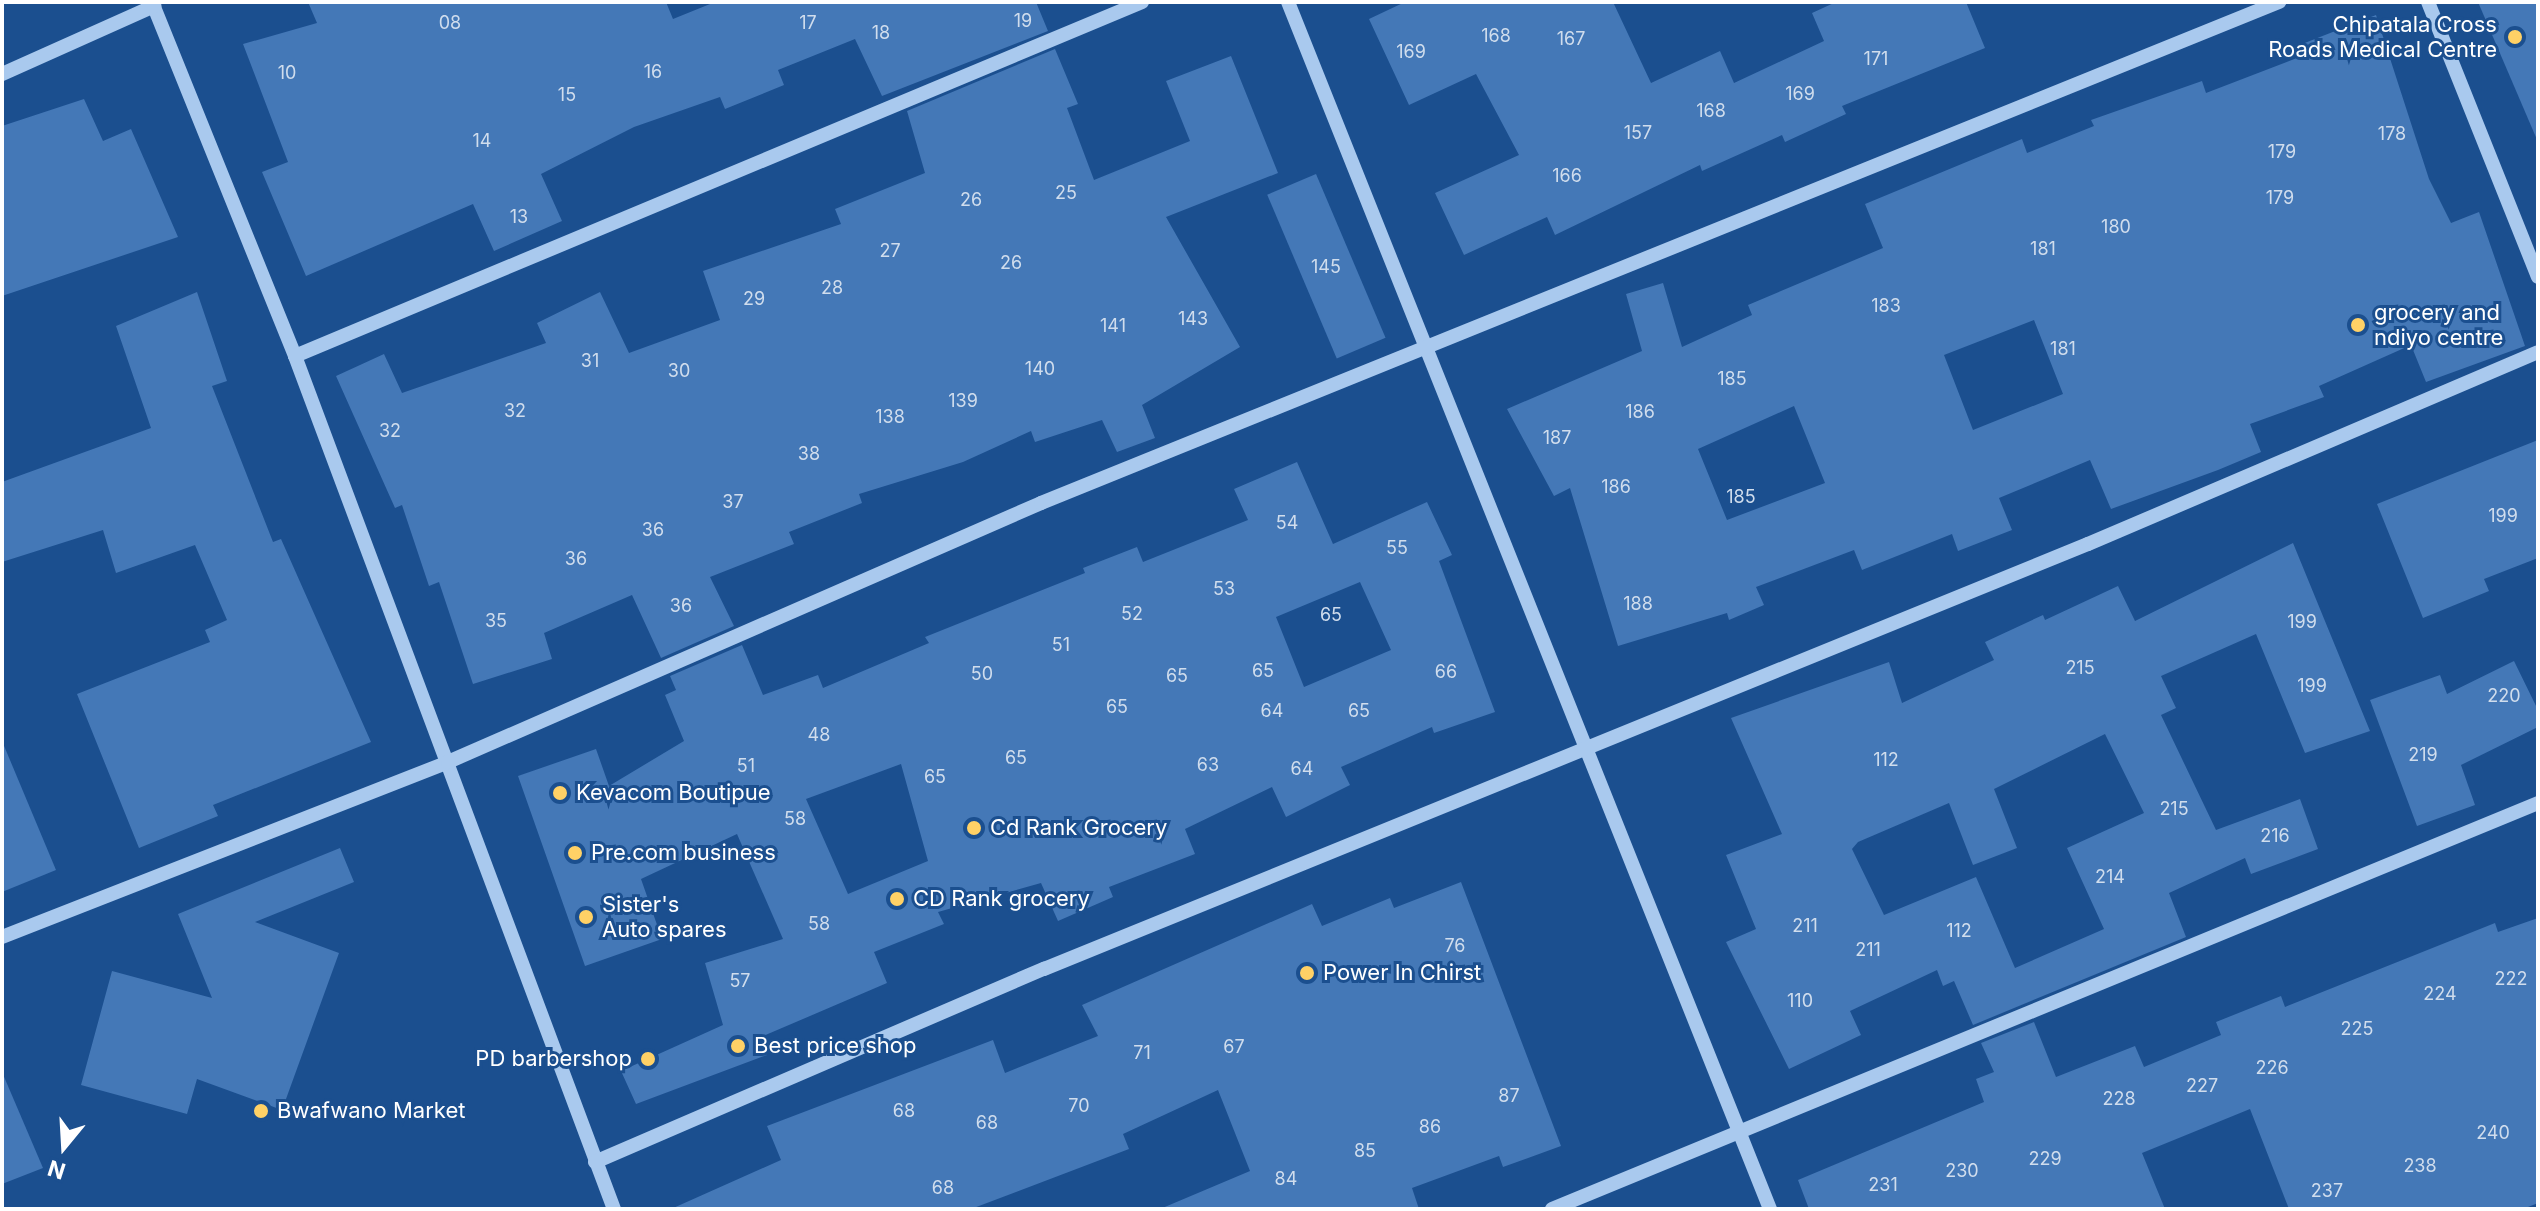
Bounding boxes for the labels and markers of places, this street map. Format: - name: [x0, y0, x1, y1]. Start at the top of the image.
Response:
- place label: Chipatala Cross Roads Medical Centre: [2268, 11, 2497, 62]
- marker: Chipatala Cross Roads Medical Centre: [2504, 26, 2526, 48]
- place label: grocery and ndiyo centre: [2374, 299, 2503, 350]
- marker: grocery and ndiyo centre: [2349, 316, 2367, 334]
- place label: Kevacom Boutipue: [576, 780, 771, 806]
- marker: Kevacom Boutipue: [551, 784, 569, 802]
- place label: Cd Rank Grocery: [990, 815, 1167, 841]
- marker: Cd Rank Grocery: [965, 819, 983, 837]
- place label: Pre.com business: [591, 840, 776, 866]
- marker: Pre.com business: [566, 844, 584, 862]
- place label: CD Rank grocery: [913, 886, 1090, 912]
- marker: CD Rank grocery: [888, 890, 906, 908]
- place label: Sister's Auto spares: [602, 891, 727, 942]
- marker: Sister's Auto spares: [577, 908, 595, 926]
- place label: Power In Chirst: [1323, 960, 1481, 986]
- marker: Power In Chirst: [1298, 964, 1316, 982]
- place label: Best price shop: [754, 1033, 917, 1059]
- marker: Best price shop: [729, 1037, 747, 1055]
- place label: PD barbershop: [475, 1046, 632, 1072]
- marker: PD barbershop: [639, 1050, 657, 1068]
- place label: Bwafwano Market: [277, 1098, 465, 1124]
- marker: Bwafwano Market: [252, 1102, 270, 1120]

